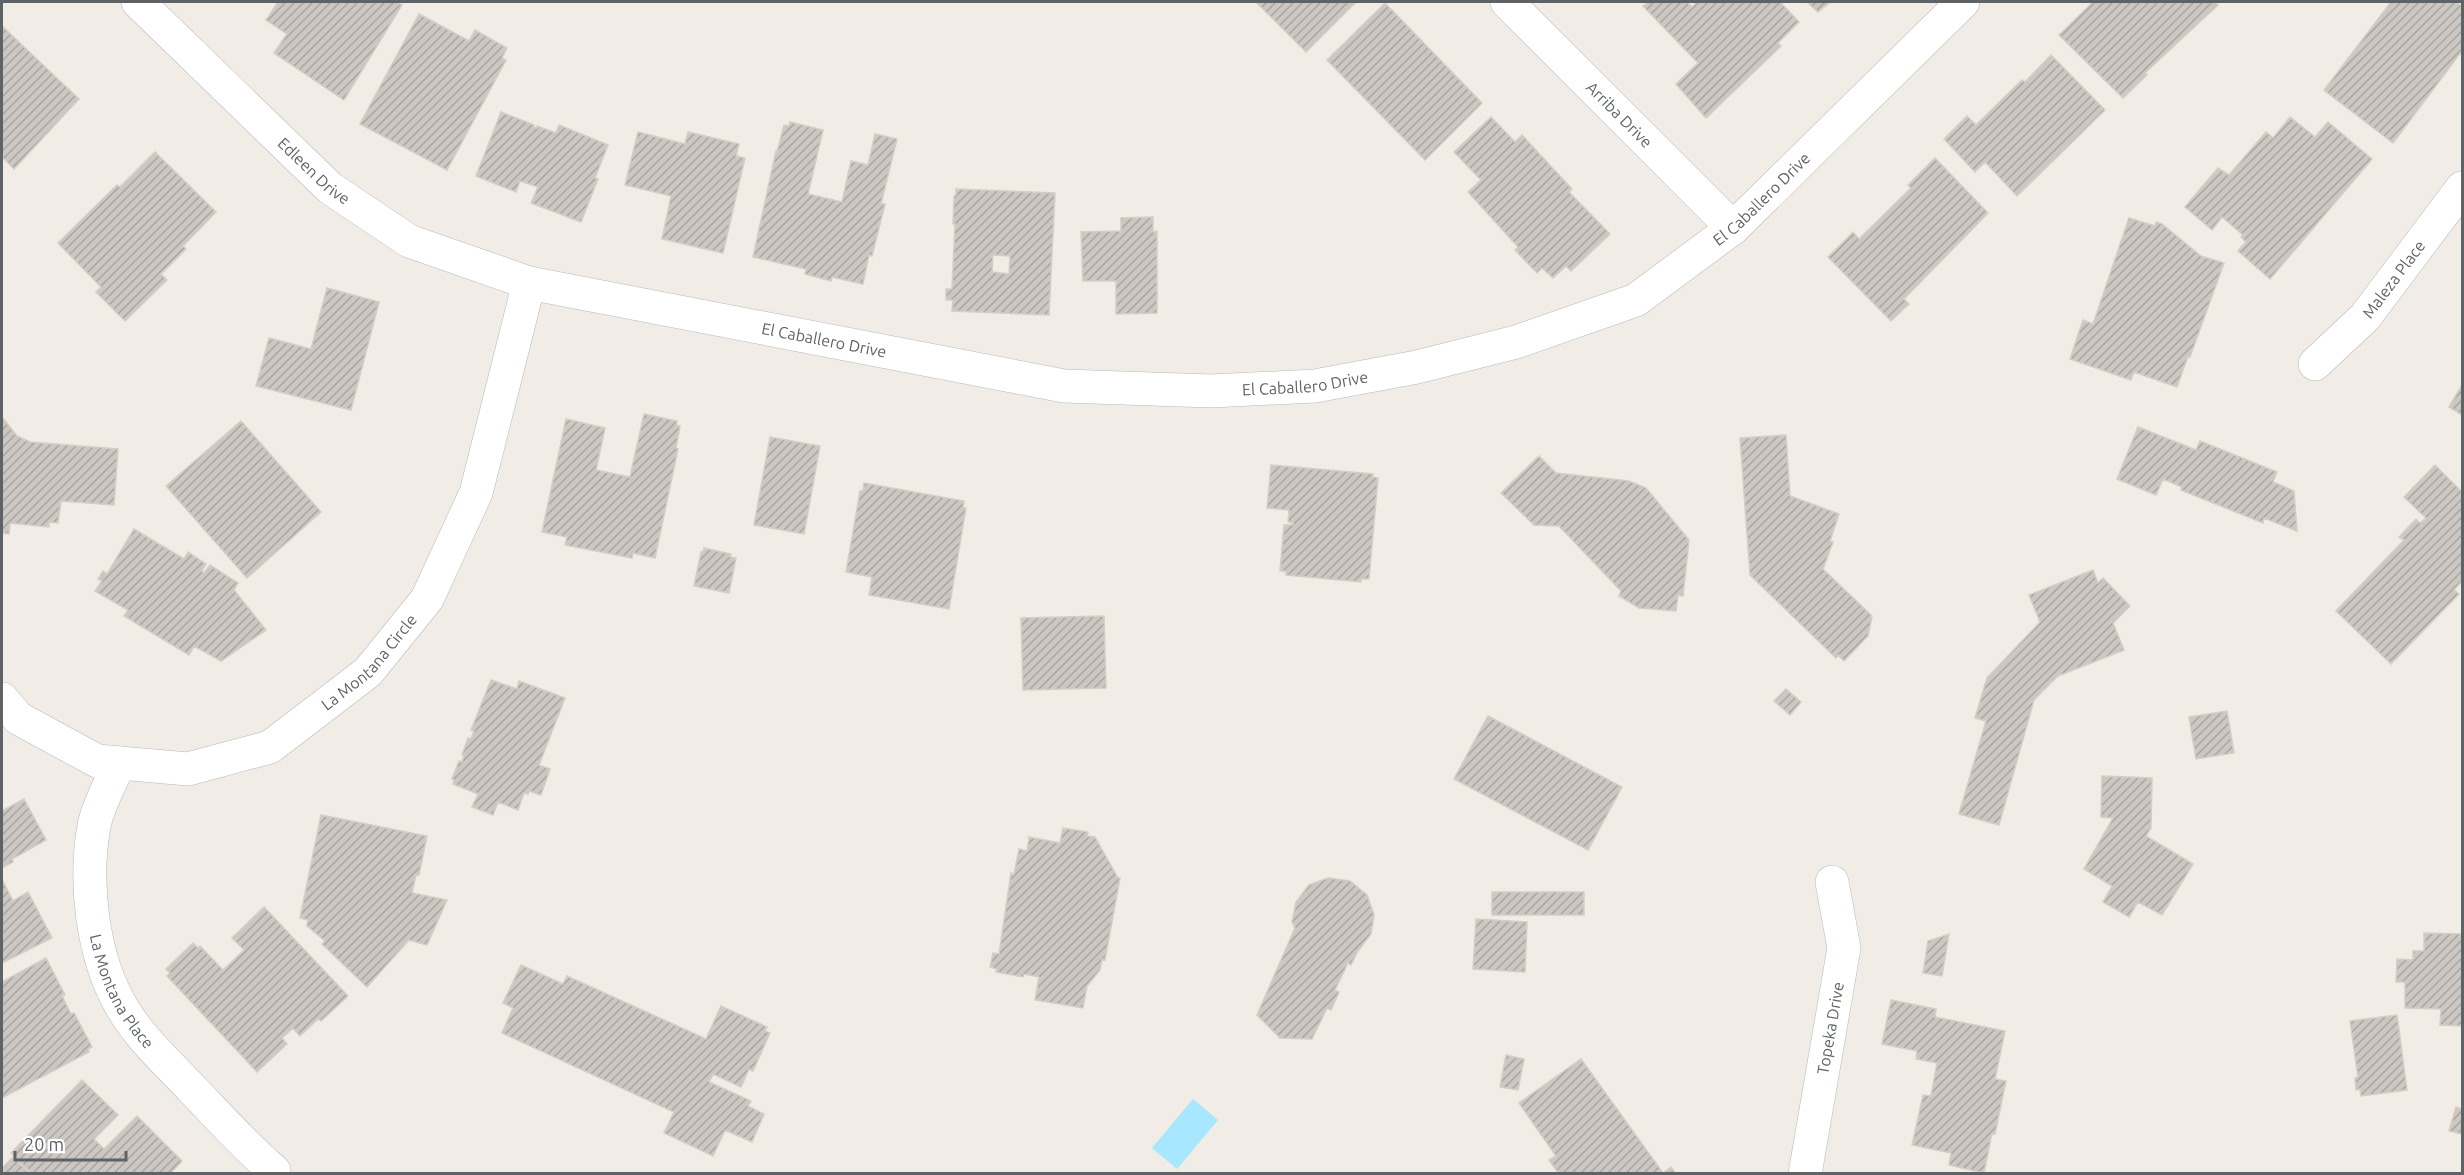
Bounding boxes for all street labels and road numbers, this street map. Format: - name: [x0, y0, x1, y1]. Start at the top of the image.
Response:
- street label: Arriba Drive: [1583, 78, 1656, 151]
- street label: Edleen Drive: [274, 134, 353, 208]
- street label: El Caballero Drive: [1709, 149, 1813, 249]
- street label: Maleza Place: [2358, 237, 2429, 322]
- street label: El Caballero Drive: [760, 319, 888, 361]
- street label: El Caballero Drive: [1242, 367, 1369, 398]
- street label: La Montana Circle: [318, 611, 420, 714]
- street label: La Montana Place: [87, 933, 158, 1052]
- street label: Topeka Drive: [1813, 981, 1847, 1076]

